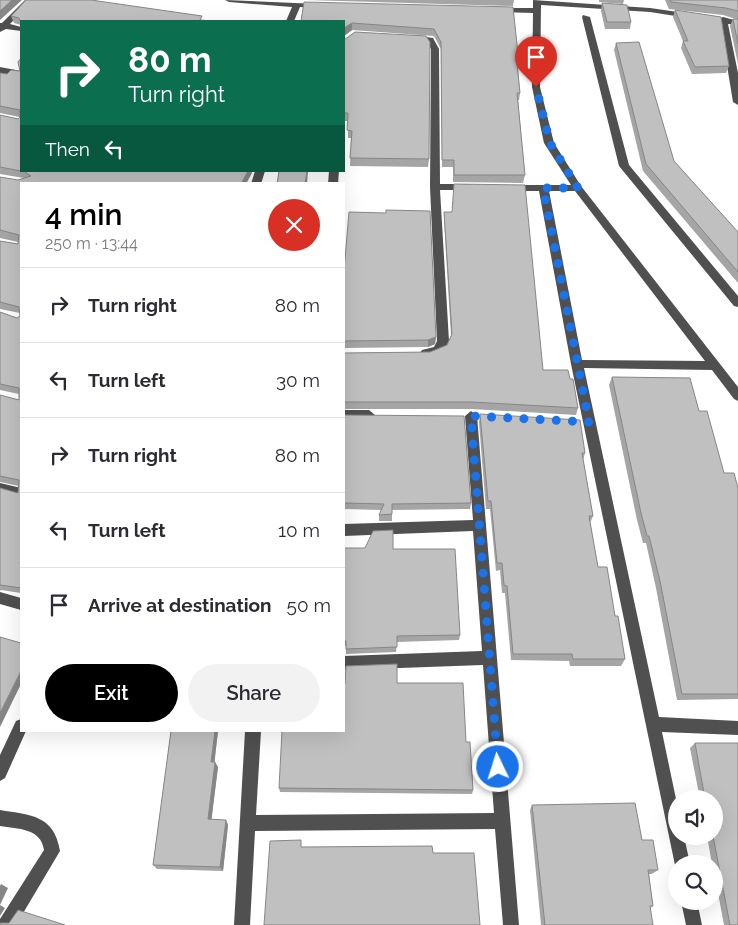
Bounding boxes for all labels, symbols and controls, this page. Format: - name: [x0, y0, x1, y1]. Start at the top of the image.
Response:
- pin: [515, 36, 557, 87]
- text: 80 m: [128, 39, 212, 80]
- icon: right: [45, 40, 110, 105]
- icon: arrive: [522, 43, 550, 71]
- text: Turn right: [128, 81, 225, 107]
- icon: left: [100, 135, 128, 163]
- text: Then: [45, 138, 90, 160]
- text: 4 min: [45, 197, 122, 232]
- button: close: [268, 199, 320, 251]
- text: 250 m · 13:44: [45, 234, 138, 253]
- icon: right: [45, 291, 73, 319]
- text: Turn right: [88, 294, 177, 316]
- text: 80 m: [275, 294, 320, 316]
- icon: left: [45, 366, 73, 394]
- text: Turn left: [88, 369, 165, 391]
- text: 30 m: [276, 369, 320, 391]
- icon: right: [45, 441, 73, 469]
- text: Turn right: [88, 444, 177, 466]
- text: 80 m: [275, 444, 320, 466]
- icon: left: [45, 516, 73, 544]
- text: Turn left: [88, 519, 165, 541]
- text: 10 m: [278, 519, 320, 541]
- icon: arrive: [45, 591, 73, 619]
- text: Arrive at destination: [88, 594, 272, 616]
- text: 50 m: [287, 594, 331, 616]
- button: Exit: [45, 664, 178, 722]
- button: Share: [188, 664, 320, 722]
- position arrow: [471, 740, 523, 792]
- map controls: [668, 790, 723, 910]
- button: sound: [668, 790, 723, 845]
- button: search: [668, 855, 723, 910]

